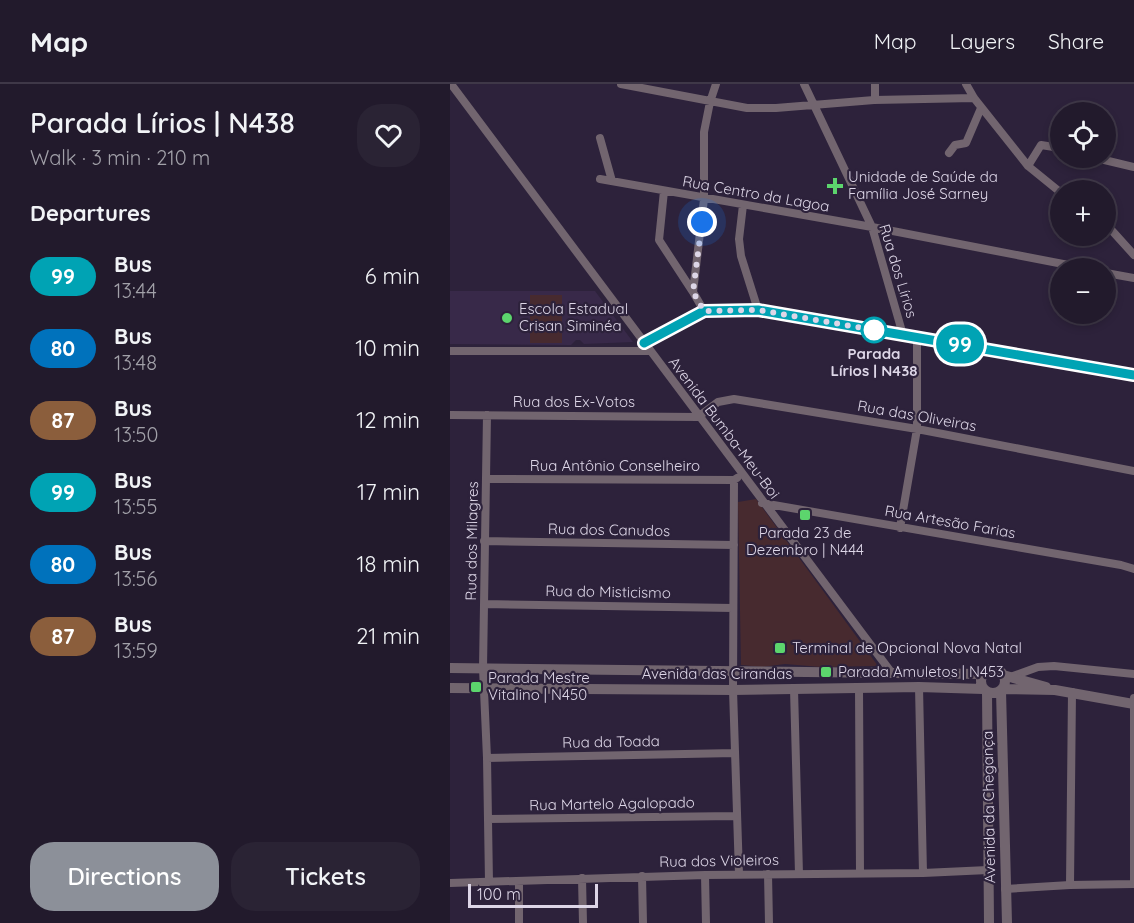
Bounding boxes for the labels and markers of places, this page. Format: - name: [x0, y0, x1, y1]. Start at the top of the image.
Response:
- place label: Unidade de Saúde da Família José Sarney: [848, 167, 998, 203]
- marker: Unidade de Saúde da Família José Sarney: [826, 177, 844, 195]
- place label: Escola Estadual Crisan Siminéa: [519, 299, 628, 335]
- marker: Escola Estadual Crisan Siminéa: [500, 311, 514, 325]
- marker: Parada Lírios | N438: [861, 317, 887, 343]
- place label: Parada Lírios | N438: [831, 344, 917, 380]
- marker: Parada 23 de Dezembro | N444: [798, 508, 812, 522]
- place label: Parada 23 de Dezembro | N444: [746, 523, 864, 559]
- place label: Terminal de Opcional Nova Natal: [792, 638, 1022, 657]
- marker: Terminal de Opcional Nova Natal: [773, 641, 787, 655]
- place label: Parada Amuletos | N453: [838, 662, 1004, 681]
- marker: Parada Amuletos | N453: [819, 665, 833, 679]
- place label: Parada Mestre Vitalino | N450: [488, 668, 590, 704]
- marker: Parada Mestre Vitalino | N450: [469, 680, 483, 694]

